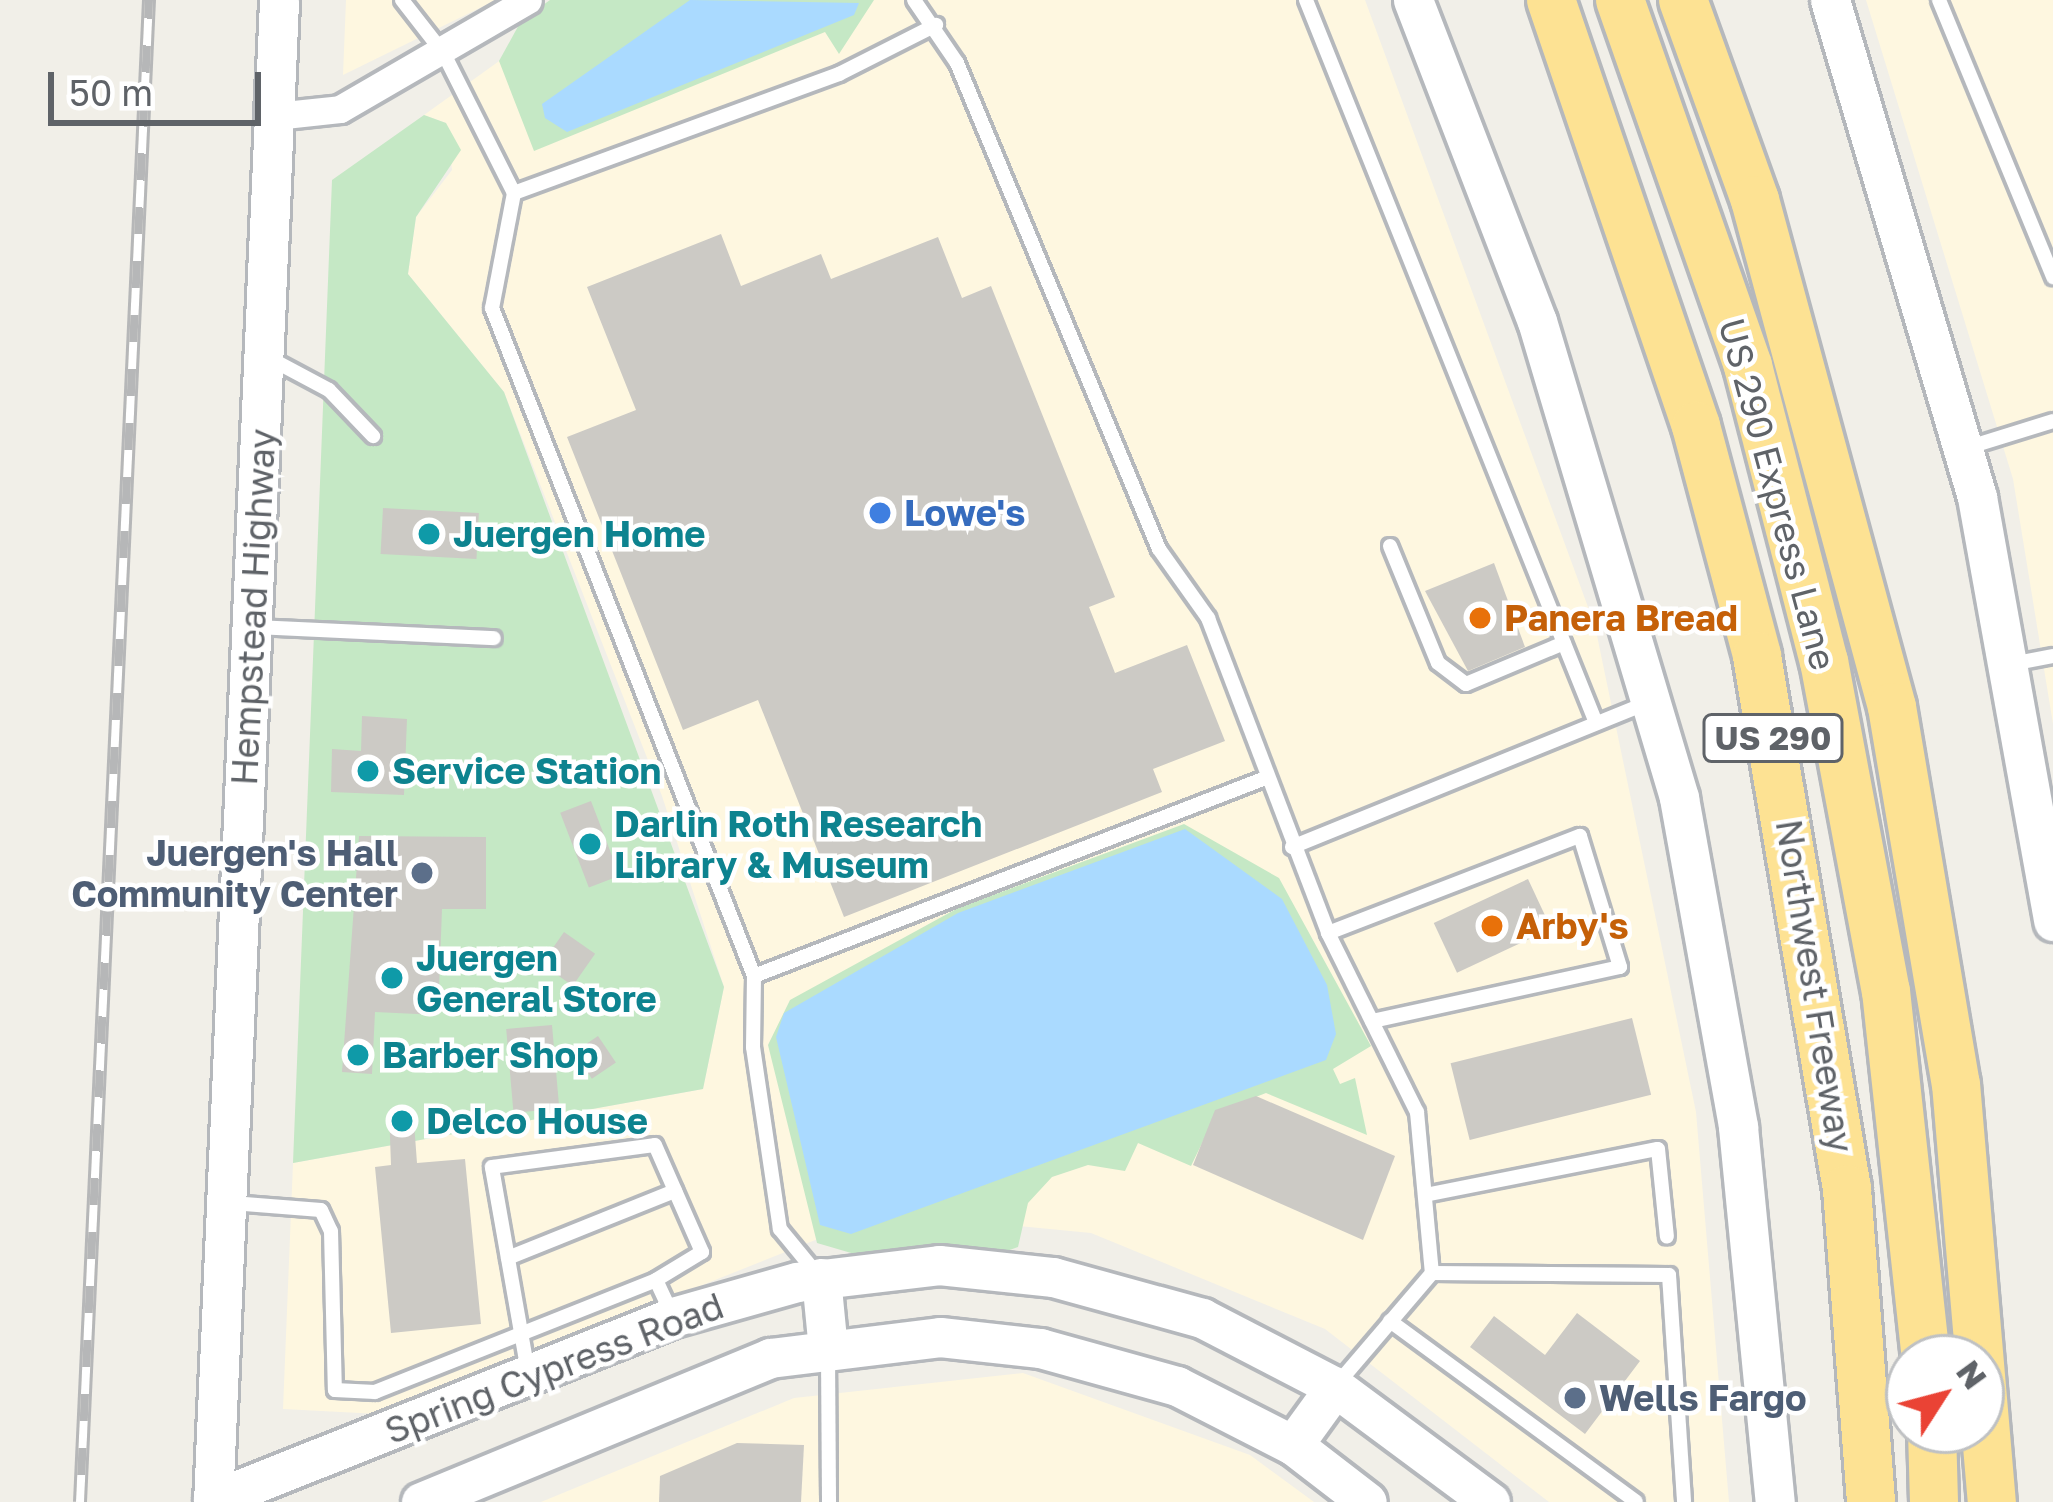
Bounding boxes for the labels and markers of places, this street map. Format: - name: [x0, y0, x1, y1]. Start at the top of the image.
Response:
- place label: Lowe's: [904, 491, 1025, 535]
- marker: Lowe's: [867, 500, 893, 526]
- place label: Juergen Home: [453, 512, 706, 556]
- marker: Juergen Home: [416, 521, 442, 547]
- place label: Panera Bread: [1504, 596, 1738, 640]
- marker: Panera Bread: [1467, 605, 1493, 631]
- place label: Service Station: [392, 749, 661, 793]
- marker: Service Station: [355, 758, 381, 784]
- place label: Darlin Roth Research Library & Museum: [614, 801, 982, 886]
- place label: Juergen's Hall Community Center: [71, 830, 398, 915]
- marker: Darlin Roth Research Library & Museum: [577, 831, 603, 857]
- marker: Juergen's Hall Community Center: [409, 860, 435, 886]
- place label: Arby's: [1516, 904, 1629, 948]
- marker: Arby's: [1479, 913, 1505, 939]
- place label: Juergen General Store: [416, 935, 657, 1020]
- marker: Juergen General Store: [379, 965, 405, 991]
- place label: Barber Shop: [382, 1033, 598, 1077]
- marker: Barber Shop: [345, 1042, 371, 1068]
- place label: Delco House: [426, 1099, 648, 1143]
- marker: Delco House: [389, 1108, 415, 1134]
- place label: Wells Fargo: [1599, 1376, 1807, 1420]
- marker: Wells Fargo: [1562, 1385, 1588, 1411]

